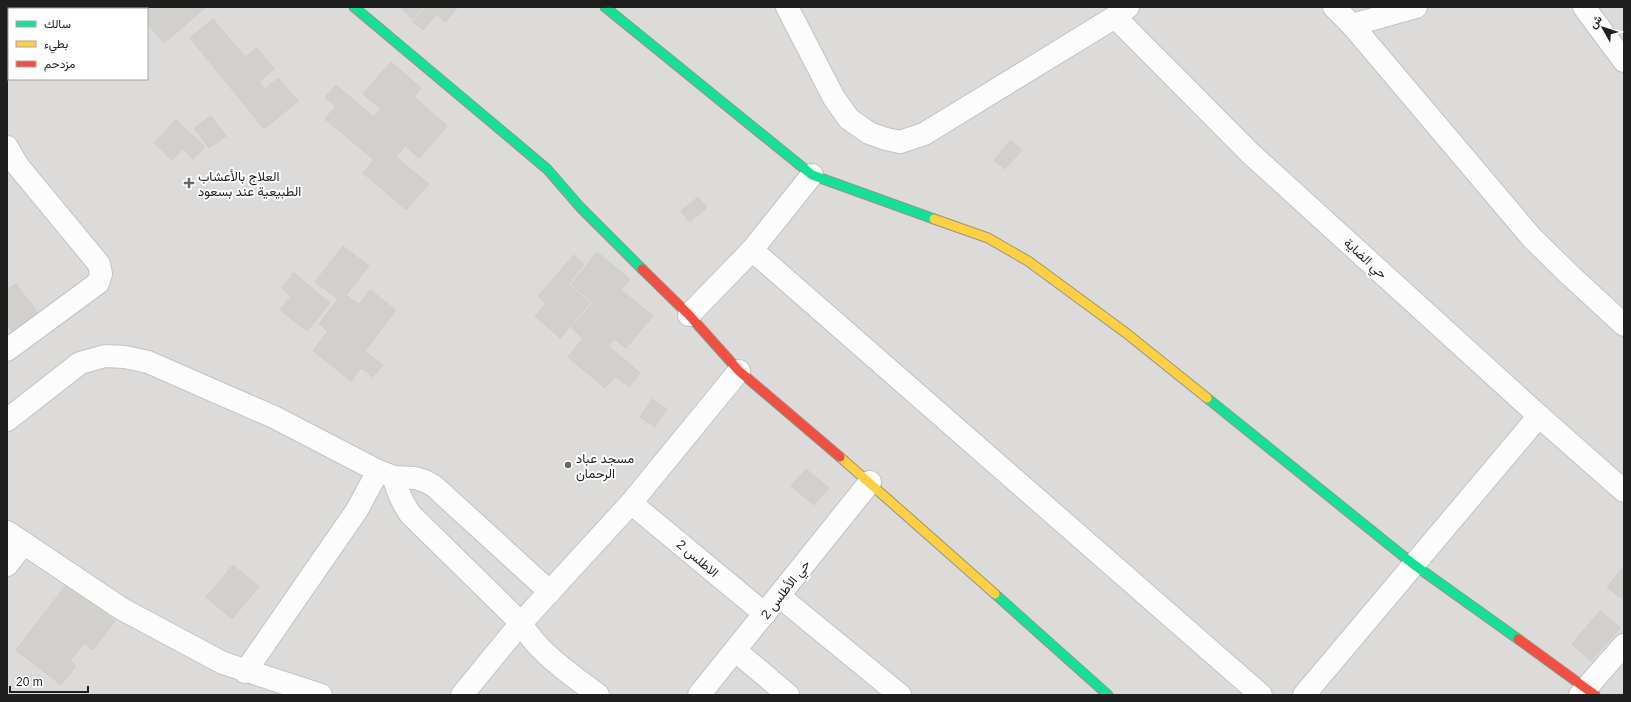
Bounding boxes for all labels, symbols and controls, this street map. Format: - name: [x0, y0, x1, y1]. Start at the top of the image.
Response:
- legend: [8, 8, 148, 80]
- north arrow: [1583, 8, 1623, 48]
- text: ش: [1586, 13, 1605, 31]
- text: سالك: [44, 17, 71, 31]
- text: بطيء: [44, 37, 68, 54]
- text: مزدحم: [44, 57, 75, 72]
- place label: العلاج بالأعشاب الطبيعية عند بسعود: [198, 169, 301, 200]
- marker: العلاج بالأعشاب الطبيعية عند بسعود: [183, 177, 195, 189]
- street label: حي الضاية: [1339, 235, 1391, 284]
- place label: مسجد عباد الرحمان: [576, 451, 634, 482]
- marker: مسجد عباد الرحمان: [563, 460, 573, 470]
- street label: الاطلس 2: [673, 537, 722, 581]
- street label: حي الأطلس 2: [758, 557, 816, 624]
- scale bar: [10, 668, 88, 694]
- text: 20 m: [16, 675, 43, 689]

